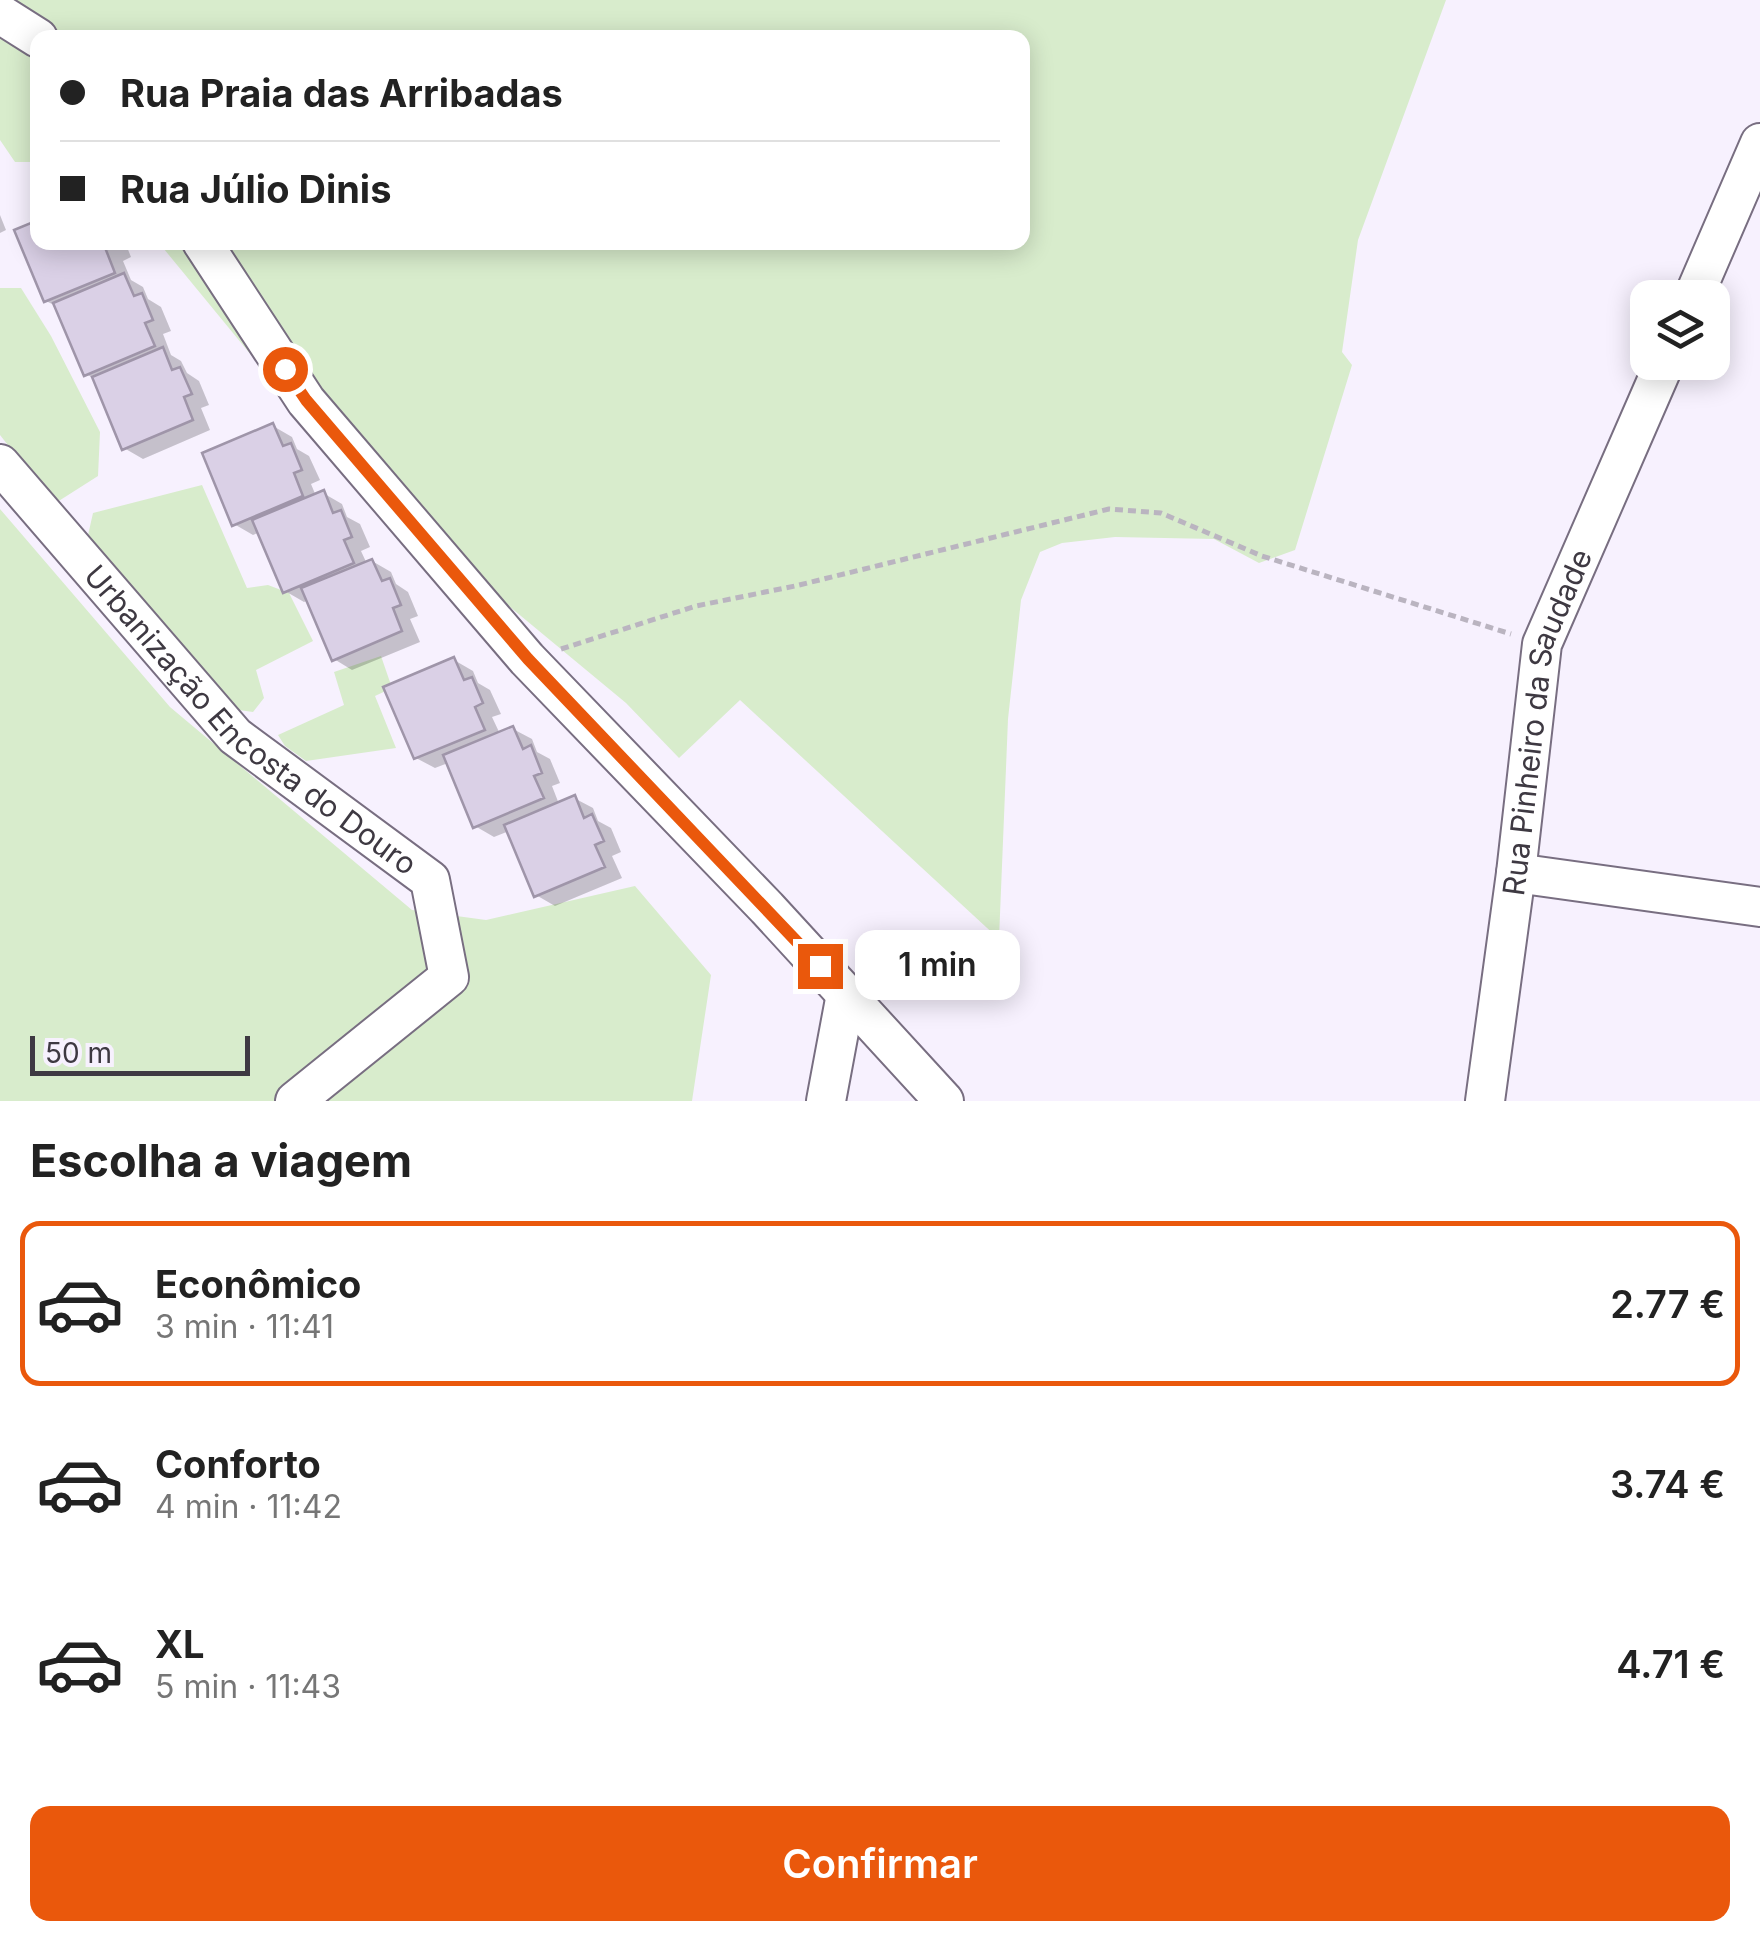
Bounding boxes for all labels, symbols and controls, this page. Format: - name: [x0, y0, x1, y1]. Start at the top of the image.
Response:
- text: Rua Praia das Arribadas: [120, 70, 563, 116]
- text: Rua Júlio Dinis: [120, 166, 391, 212]
- map controls: [1630, 280, 1730, 380]
- button: layers: [1630, 280, 1730, 380]
- route start: [263, 347, 308, 392]
- street label: Rua Pinheiro da Saudade: [1495, 543, 1599, 898]
- street label: Urbanização Encosta do Douro: [77, 557, 424, 882]
- callout: 1 min: [855, 931, 1020, 1001]
- route end: [798, 944, 843, 989]
- text: 1 min: [898, 945, 977, 984]
- scale bar: [30, 1031, 250, 1076]
- text: 50 m: [45, 1036, 112, 1070]
- text: Escolha a viagem: [30, 1133, 412, 1188]
- icon: car: [35, 1259, 125, 1349]
- text: Econômico: [155, 1261, 361, 1307]
- text: 2.77 €: [1610, 1281, 1725, 1327]
- text: 3 min · 11:41: [155, 1307, 334, 1346]
- icon: car: [35, 1439, 125, 1529]
- text: Conforto: [155, 1441, 321, 1487]
- text: 3.74 €: [1610, 1461, 1725, 1507]
- text: 4 min · 11:42: [155, 1487, 342, 1526]
- icon: car: [35, 1619, 125, 1709]
- text: XL: [155, 1621, 205, 1667]
- text: 4.71 €: [1616, 1641, 1725, 1687]
- text: 5 min · 11:43: [155, 1667, 341, 1706]
- button: Confirmar: [30, 1806, 1730, 1921]

